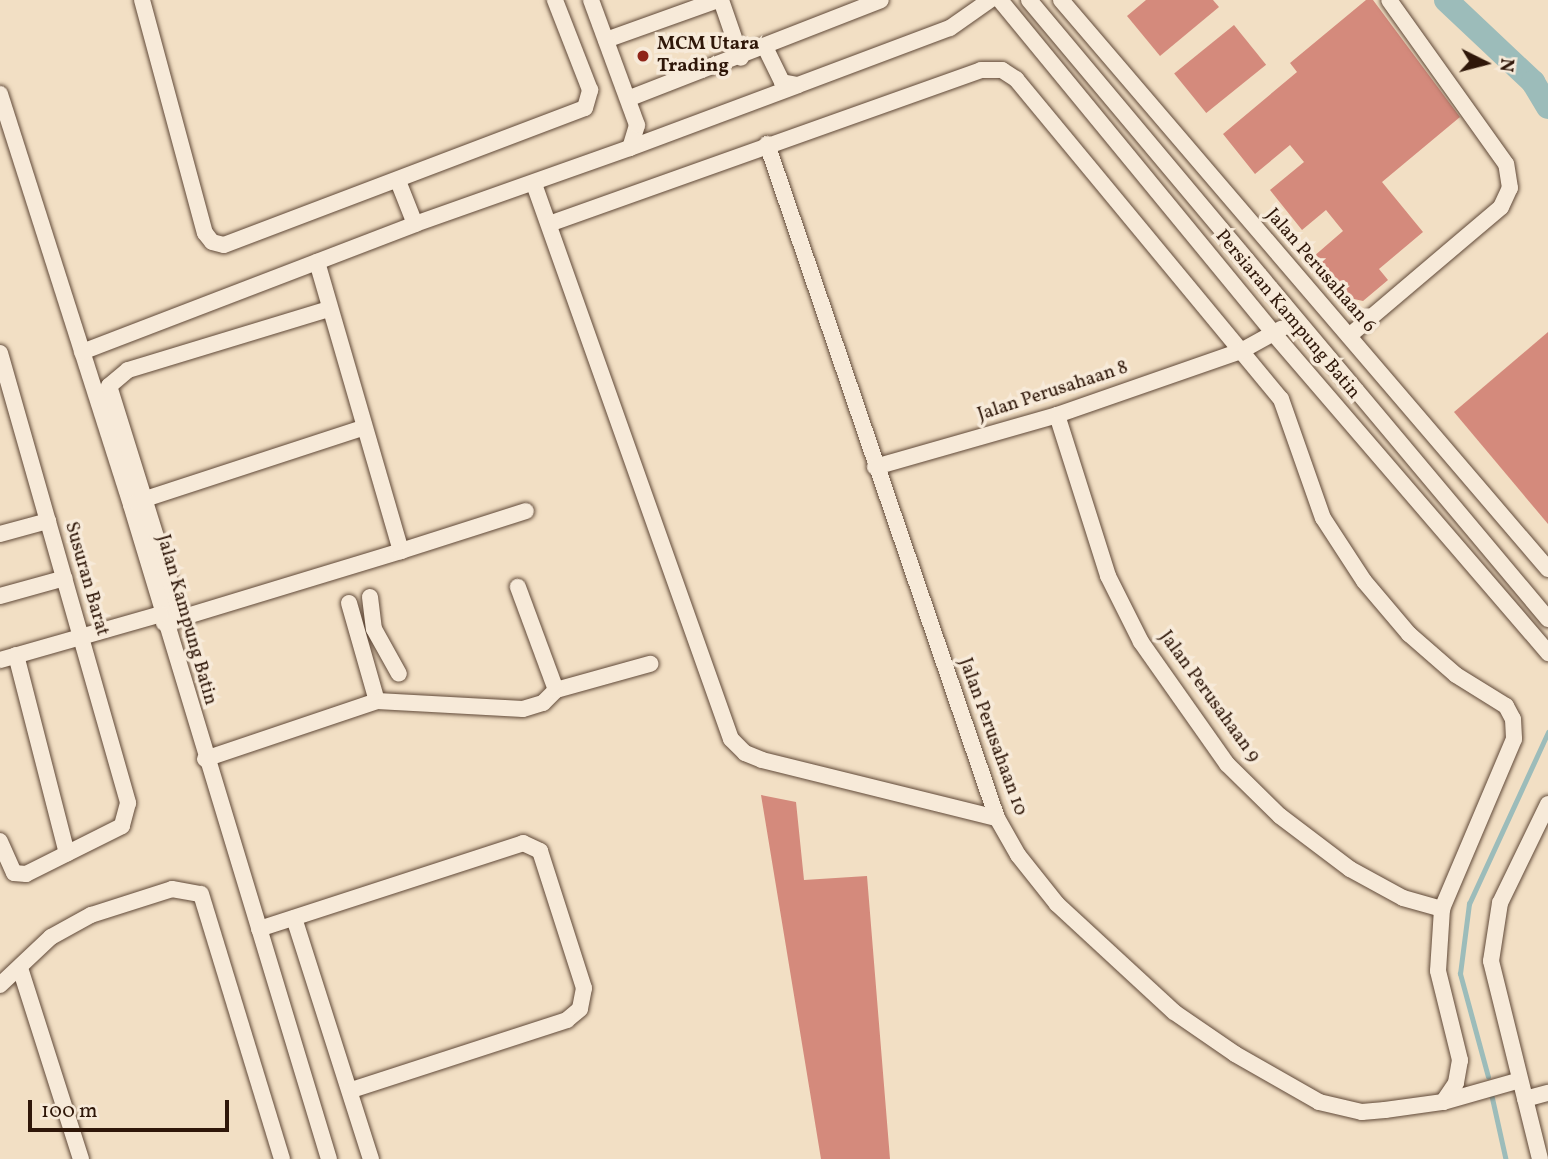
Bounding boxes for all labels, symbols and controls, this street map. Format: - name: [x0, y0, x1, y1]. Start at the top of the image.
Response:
- north arrow: [1450, 28, 1520, 98]
- place label: MCM Utara Trading: [657, 34, 759, 78]
- marker: MCM Utara Trading: [635, 48, 651, 64]
- text: N: [1492, 57, 1520, 73]
- street label: Jalan Perusahaan 6: [1260, 204, 1380, 338]
- street label: Persiaran Kampung Batin: [1210, 226, 1364, 404]
- street label: Jalan Perusahaan 8: [975, 357, 1131, 427]
- street label: Susuran Barat: [59, 519, 113, 639]
- street label: Jalan Kampung Batin: [151, 532, 221, 708]
- street label: Jalan Perusahaan 9: [1154, 627, 1264, 767]
- street label: Jalan Perusahaan 10: [953, 655, 1031, 819]
- scale bar: [32, 1086, 233, 1130]
- text: 100 m: [41, 1097, 98, 1126]

